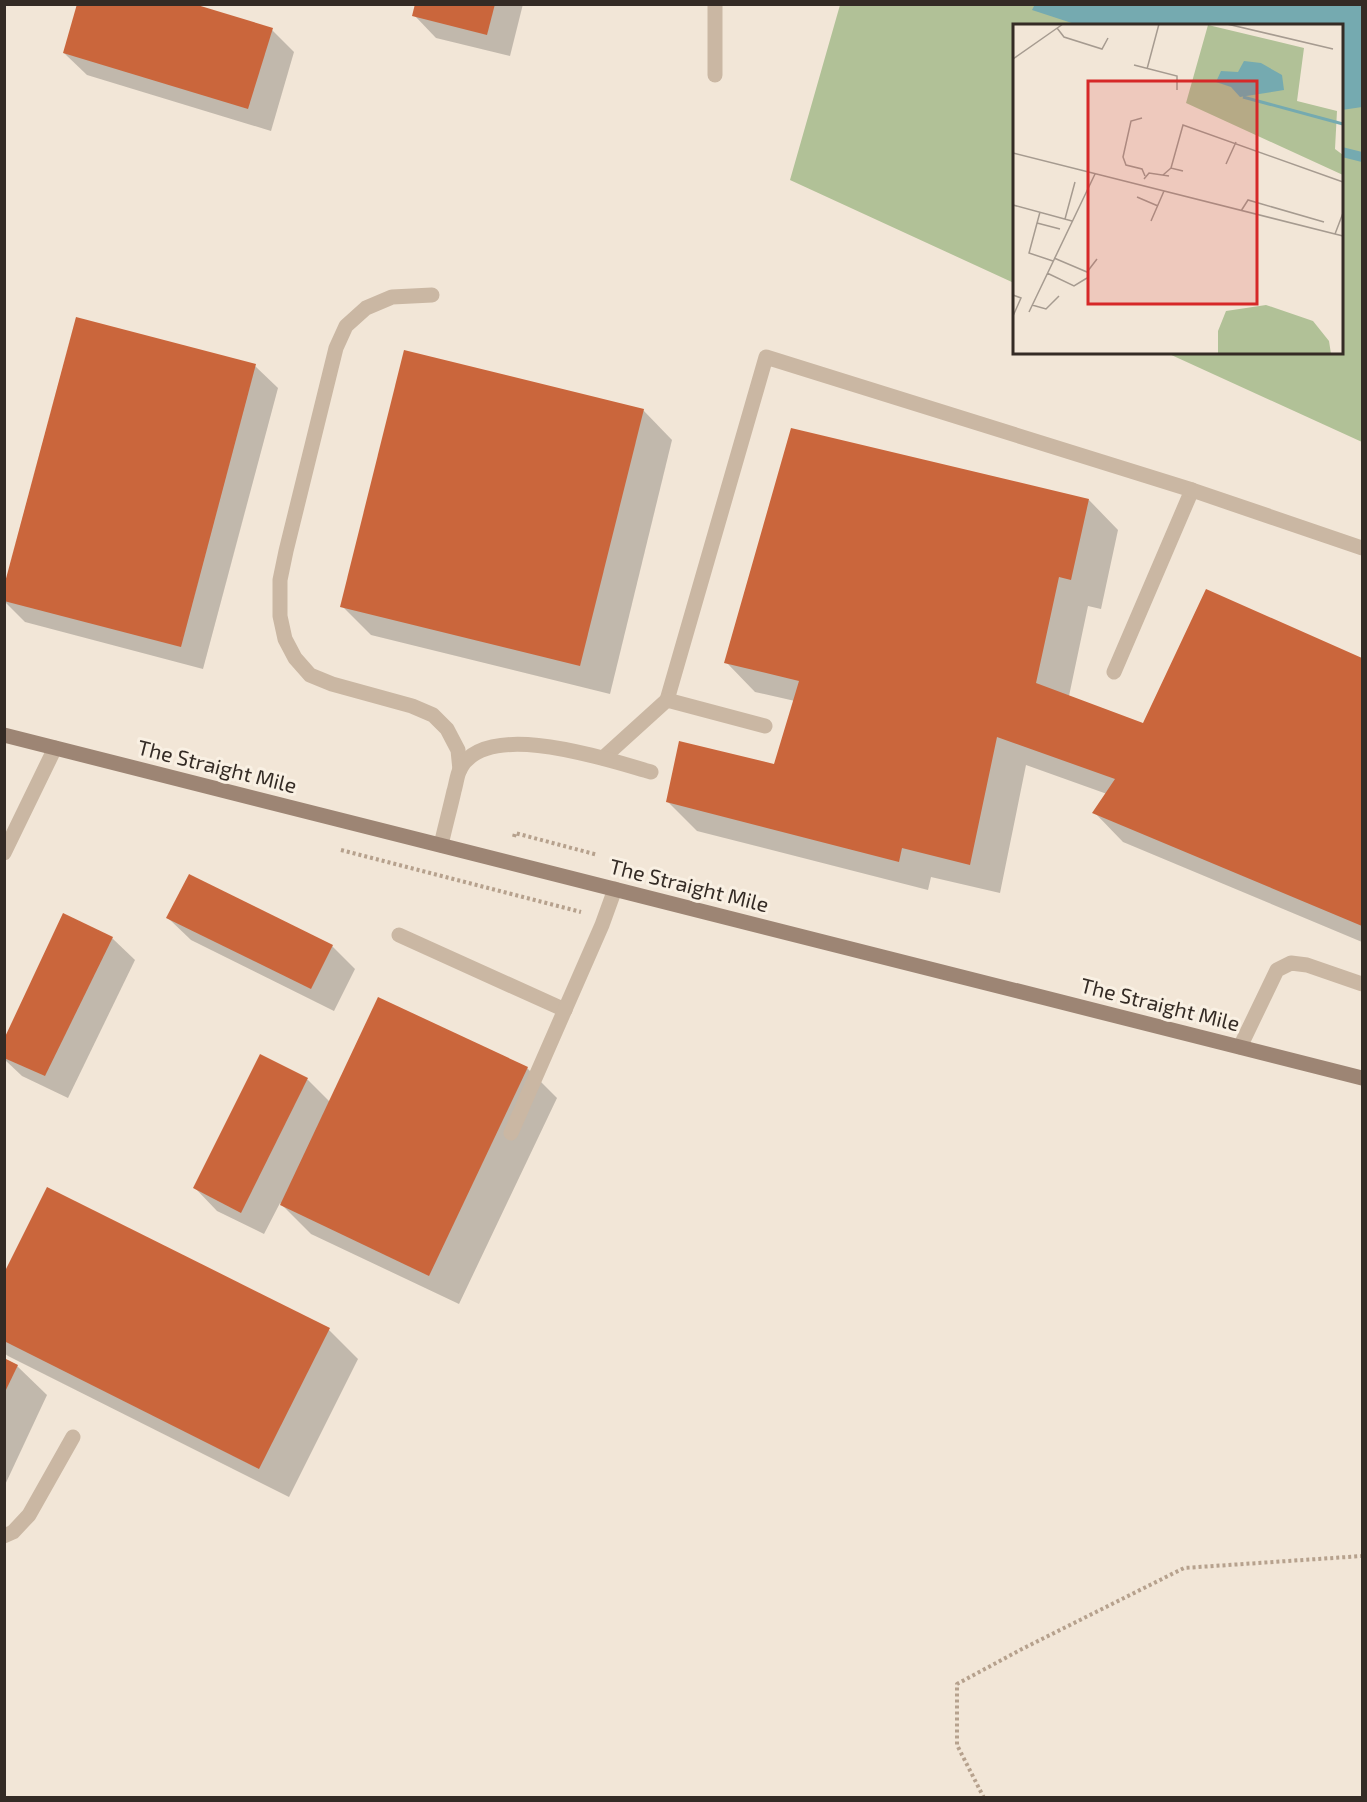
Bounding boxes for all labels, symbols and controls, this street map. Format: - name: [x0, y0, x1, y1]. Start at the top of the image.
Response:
- inset map: [1013, 24, 1343, 354]
- street label: The Straight Mile: [135, 734, 299, 797]
- street label: The Straight Mile: [607, 853, 771, 916]
- street label: The Straight Mile: [1078, 972, 1242, 1035]

